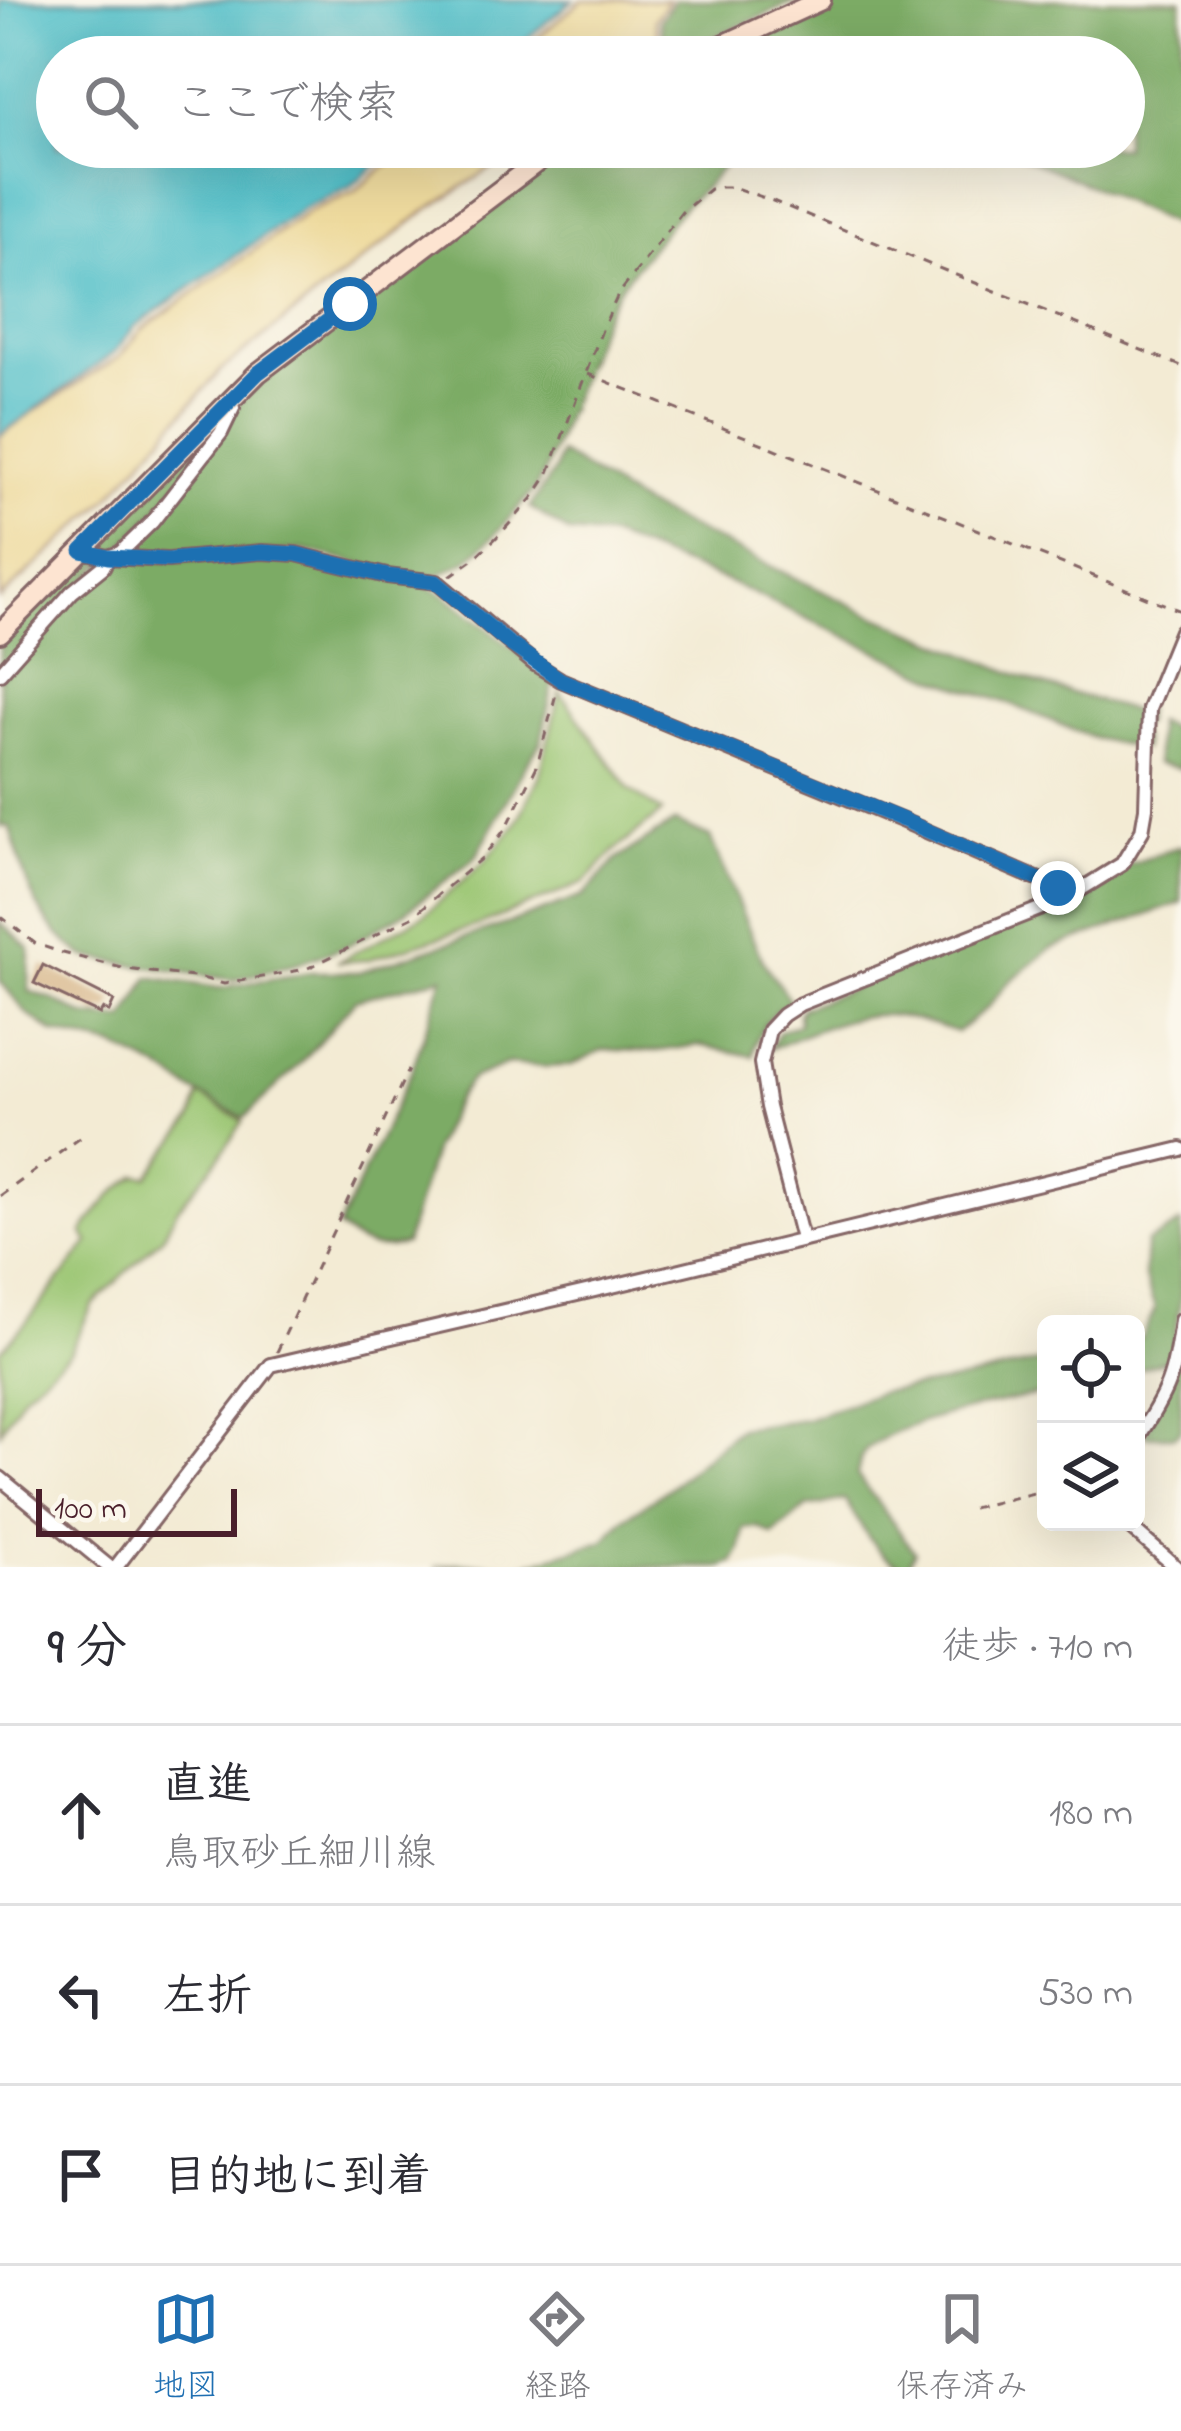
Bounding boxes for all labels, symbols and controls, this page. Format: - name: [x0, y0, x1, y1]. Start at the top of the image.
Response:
- search box: [36, 36, 1145, 168]
- icon: search: [78, 69, 144, 135]
- text: ここで検索: [174, 73, 399, 139]
- route start: [323, 277, 377, 331]
- route end: [1031, 861, 1085, 915]
- map controls: [1037, 1315, 1145, 1531]
- button: locate: [1037, 1315, 1145, 1423]
- button: layers: [1037, 1423, 1145, 1531]
- scale bar: [36, 1483, 237, 1536]
- text: 100 m: [54, 1486, 127, 1534]
- text: 9 分: [48, 1612, 127, 1687]
- text: 徒歩 · 710 m: [942, 1620, 1133, 1677]
- text: 直進: [162, 1754, 252, 1820]
- icon: ahead: [48, 1782, 114, 1848]
- text: 180 m: [1049, 1786, 1133, 1843]
- text: 鳥取砂丘細川線: [162, 1827, 435, 1884]
- icon: left: [48, 1962, 114, 2028]
- text: 左折: [162, 1966, 252, 2032]
- text: 530 m: [1038, 1966, 1133, 2023]
- icon: arrive: [48, 2142, 114, 2208]
- text: 目的地に到着: [162, 2146, 432, 2212]
- tab: 地図: [153, 2286, 219, 2412]
- tab: 経路: [524, 2286, 590, 2412]
- tab: 保存済み: [896, 2286, 1028, 2412]

